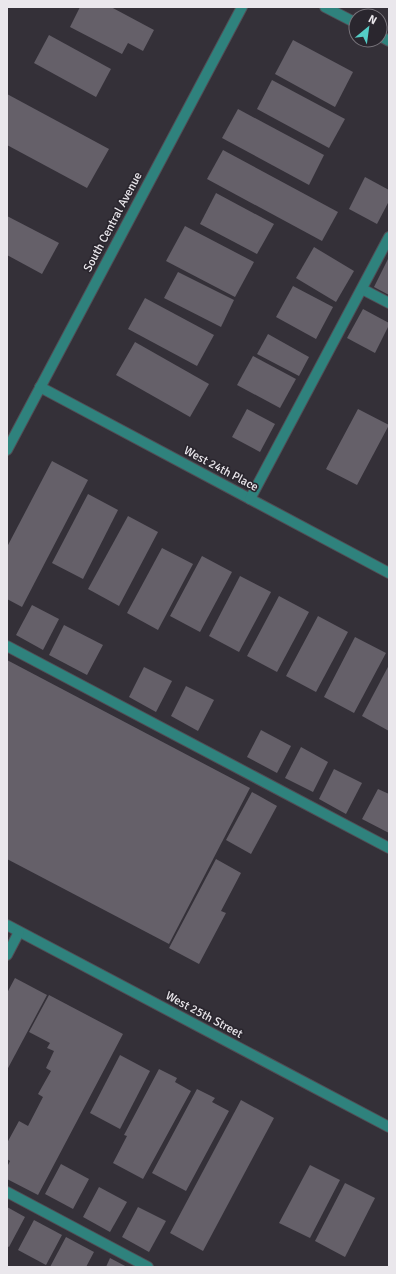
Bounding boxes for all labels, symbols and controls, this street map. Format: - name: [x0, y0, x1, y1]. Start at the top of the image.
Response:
- north arrow: [348, 8, 388, 48]
- text: N: [366, 12, 379, 27]
- street label: South Central Avenue: [80, 170, 146, 274]
- street label: West 24th Place: [181, 443, 261, 495]
- street label: West 25th Street: [163, 988, 245, 1042]

